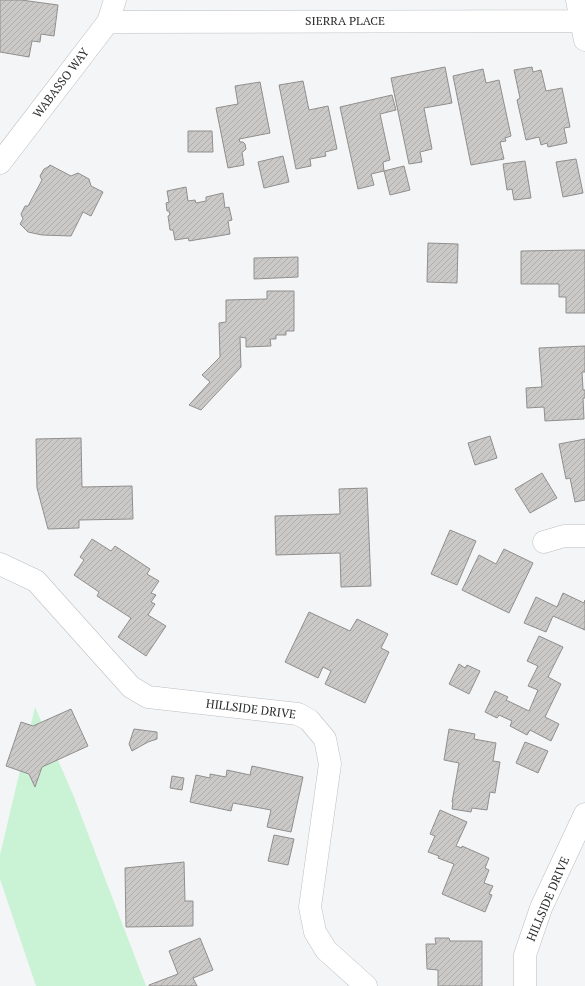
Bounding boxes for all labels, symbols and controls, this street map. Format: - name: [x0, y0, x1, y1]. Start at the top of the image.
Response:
- street label: SIERRA PLACE: [305, 13, 385, 28]
- street label: WABASSO WAY: [29, 45, 92, 121]
- street label: HILLSIDE DRIVE: [205, 696, 297, 721]
- street label: HILLSIDE DRIVE: [523, 854, 572, 944]

